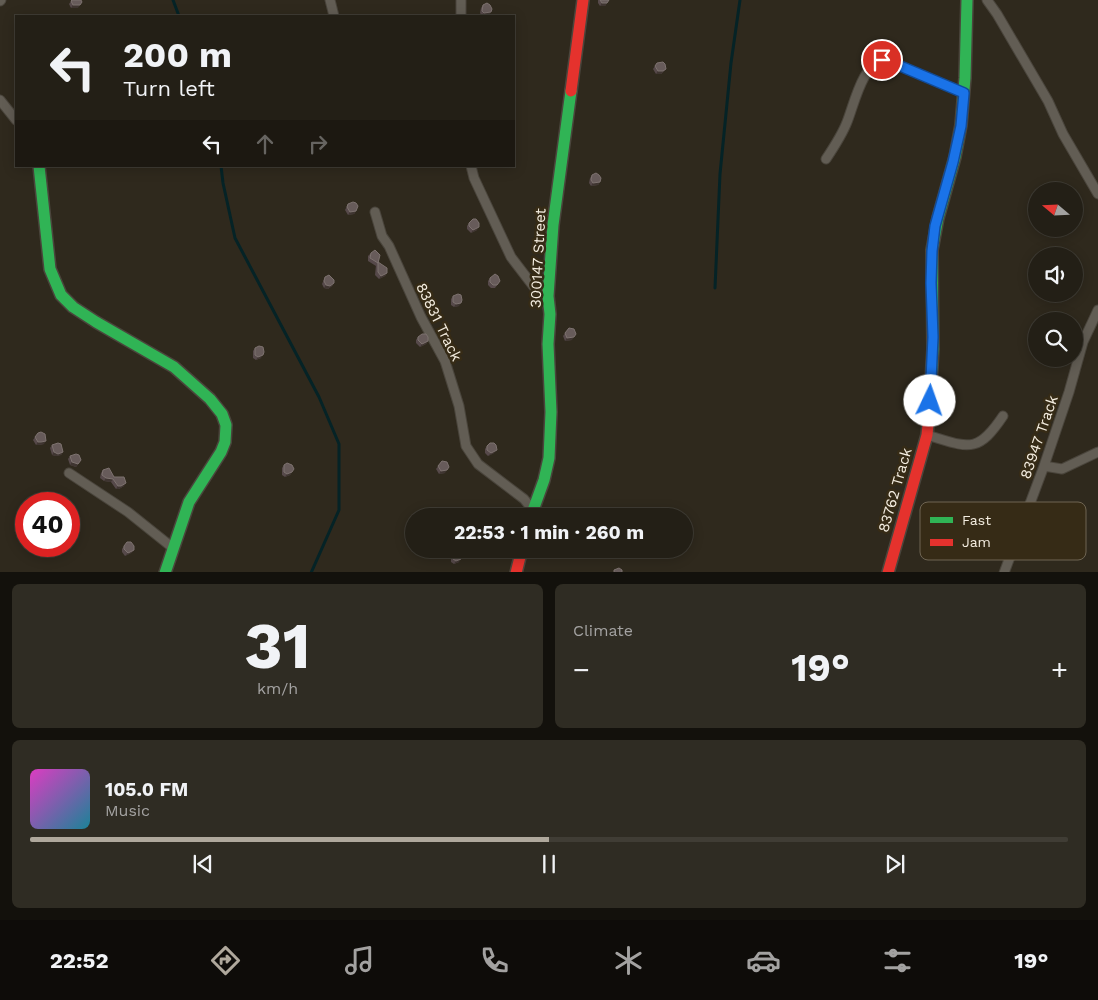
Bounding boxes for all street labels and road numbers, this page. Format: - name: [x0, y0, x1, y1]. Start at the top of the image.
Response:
- street label: 300147 Street: [526, 207, 550, 308]
- street label: 83831 Track: [412, 280, 466, 365]
- street label: 83947 Track: [1016, 392, 1062, 481]
- street label: 83762 Track: [874, 445, 916, 534]

